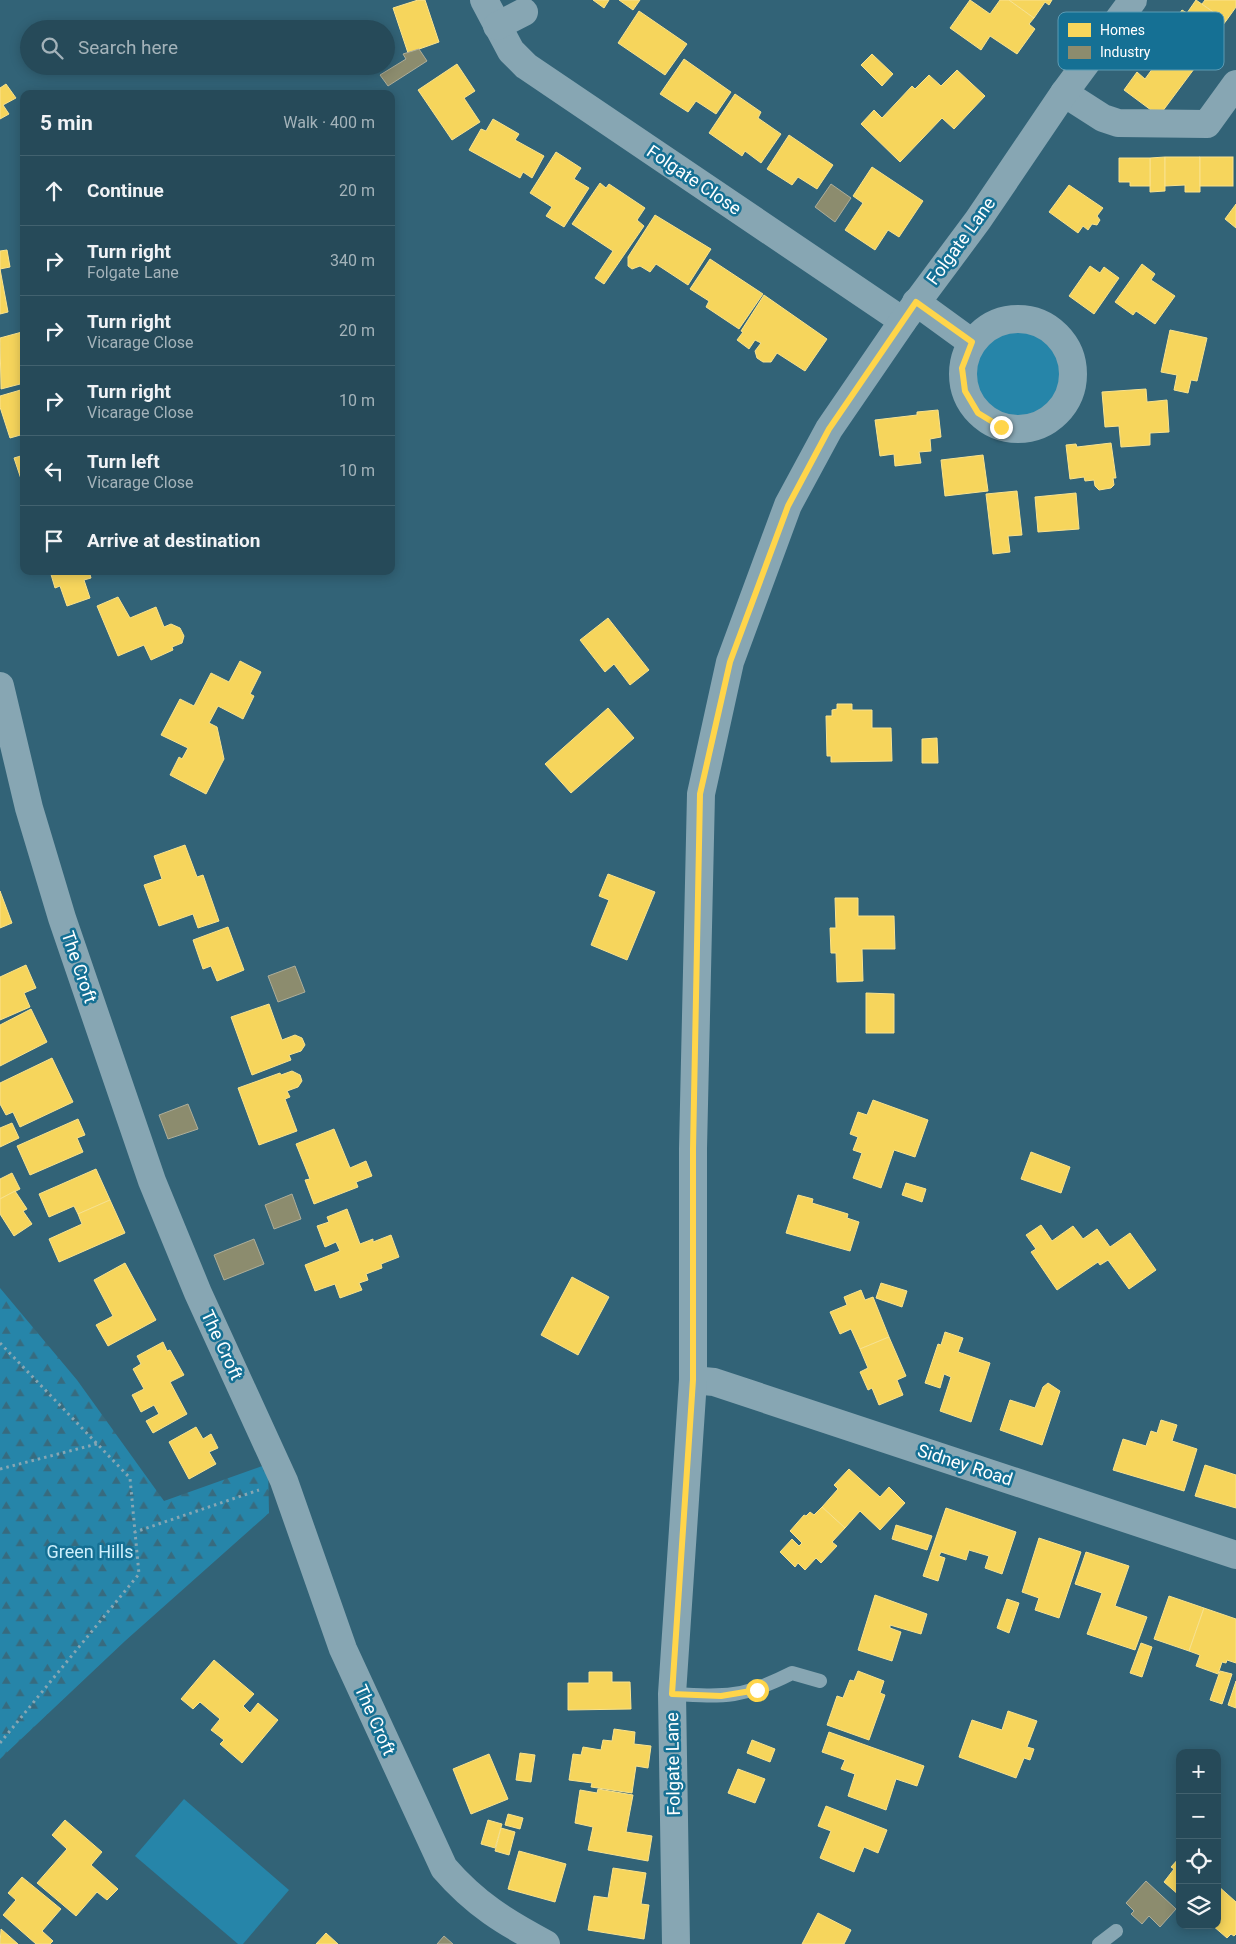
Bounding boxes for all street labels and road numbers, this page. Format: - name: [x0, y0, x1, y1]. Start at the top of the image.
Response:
- street label: Folgate Close: [643, 140, 746, 219]
- street label: Folgate Lane: [922, 193, 999, 289]
- street label: The Croft: [57, 928, 102, 1006]
- street label: The Croft: [197, 1306, 248, 1383]
- street label: Sidney Road: [915, 1439, 1015, 1490]
- street label: The Croft: [351, 1681, 400, 1758]
- street label: Folgate Lane: [661, 1712, 684, 1816]

